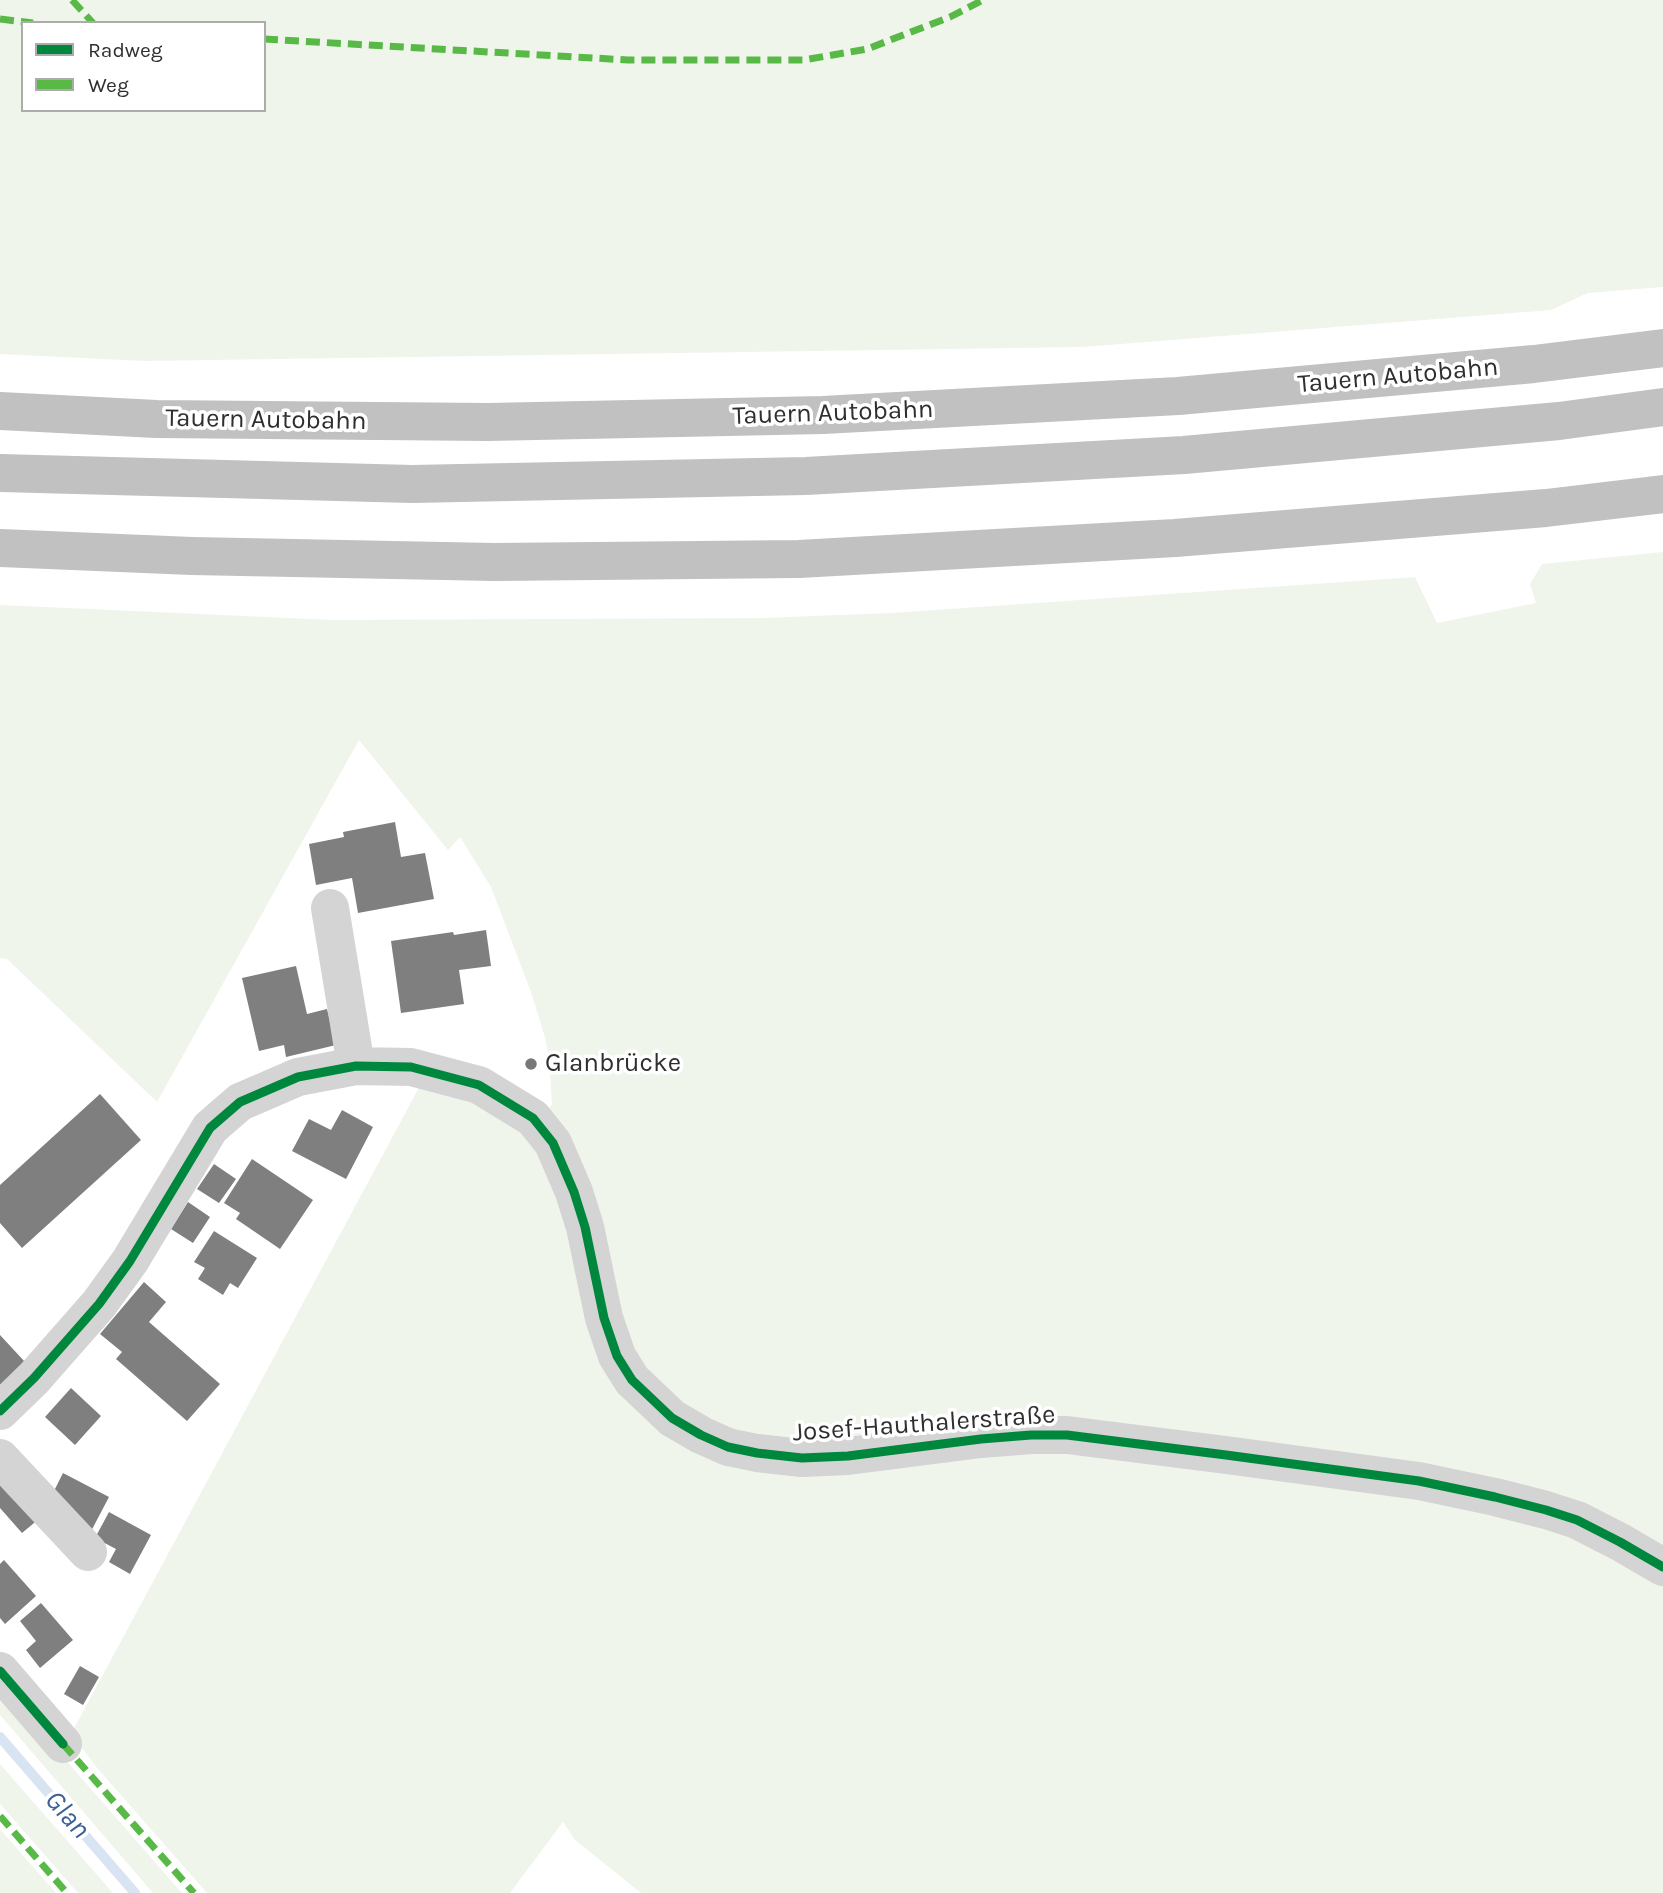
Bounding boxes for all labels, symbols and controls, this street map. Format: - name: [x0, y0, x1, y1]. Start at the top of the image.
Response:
- legend: [21, 21, 266, 112]
- text: Radweg: [88, 38, 163, 62]
- text: Weg: [88, 73, 129, 97]
- street label: Tauern Autobahn: [1296, 352, 1500, 400]
- street label: Tauern Autobahn: [732, 394, 934, 432]
- street label: Tauern Autobahn: [165, 403, 367, 437]
- place label: Glanbrücke: [545, 1048, 681, 1080]
- marker: Glanbrücke: [523, 1056, 539, 1072]
- street label: Josef-Hauthalerstraße: [792, 1399, 1056, 1449]
- water label: Glan: [37, 1784, 97, 1846]

